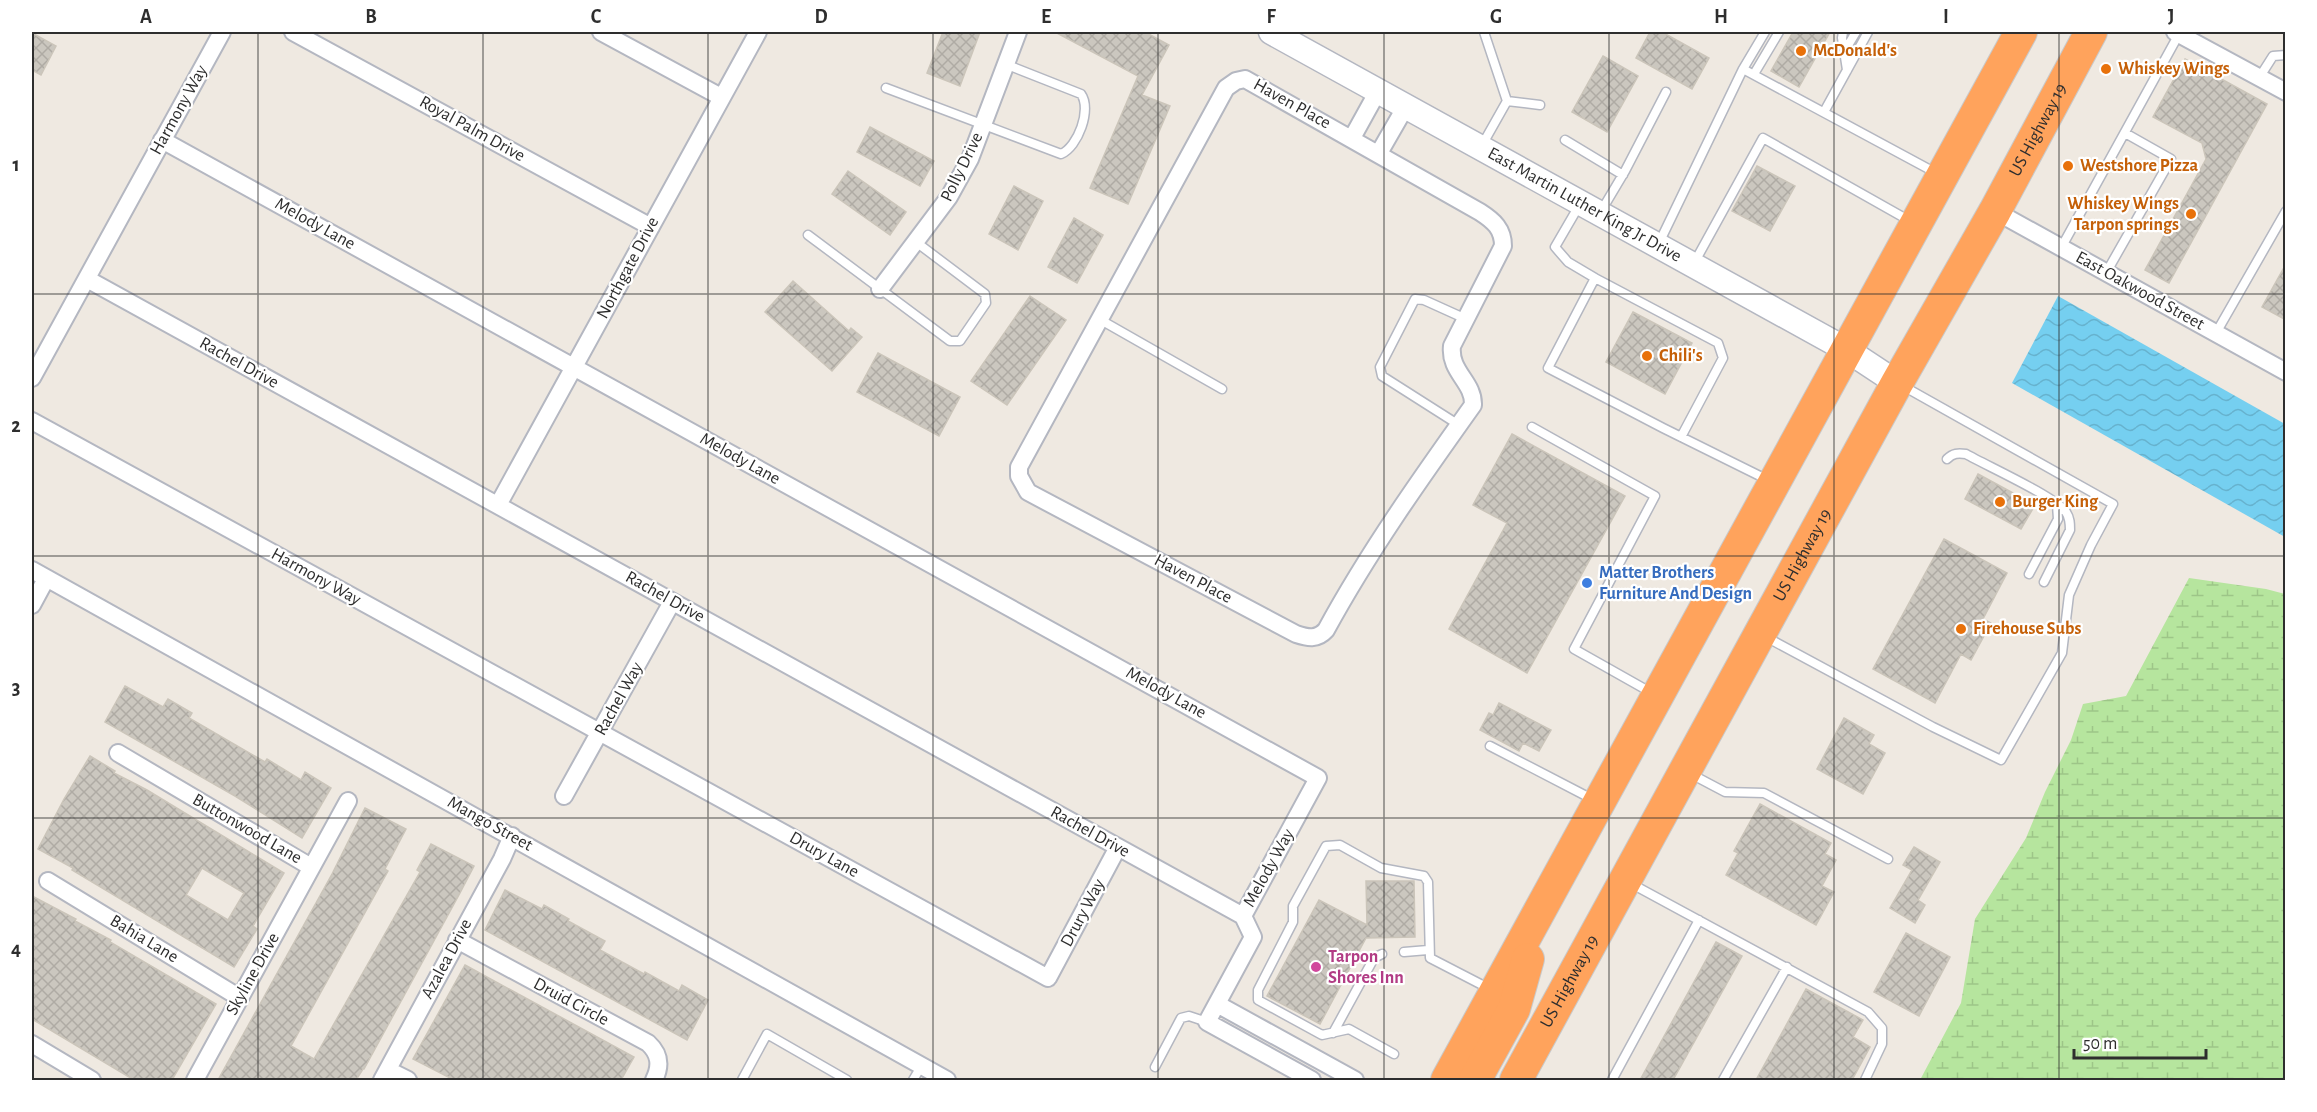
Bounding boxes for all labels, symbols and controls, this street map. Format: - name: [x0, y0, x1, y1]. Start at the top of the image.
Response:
- text: A: [140, 7, 152, 27]
- text: B: [365, 7, 377, 27]
- text: C: [591, 7, 602, 27]
- text: D: [814, 7, 828, 27]
- text: E: [1041, 7, 1051, 27]
- text: F: [1266, 7, 1276, 27]
- text: G: [1490, 7, 1502, 27]
- text: H: [1714, 7, 1728, 27]
- text: I: [1943, 7, 1949, 27]
- text: J: [2168, 7, 2174, 27]
- place label: McDonald's: [1813, 42, 1897, 60]
- marker: McDonald's: [1794, 44, 1808, 58]
- place label: Whiskey Wings: [2118, 60, 2230, 78]
- street label: Harmony Way: [147, 62, 211, 158]
- marker: Whiskey Wings: [2099, 62, 2113, 76]
- street label: Haven Place: [1250, 75, 1334, 133]
- street label: US Highway 19: [2006, 81, 2071, 180]
- street label: Royal Palm Drive: [416, 93, 528, 165]
- street label: Polly Drive: [938, 130, 986, 204]
- street label: East Martin Luther King Jr Drive: [1484, 144, 1684, 266]
- text: 1: [12, 155, 20, 175]
- place label: Westshore Pizza: [2080, 157, 2199, 175]
- marker: Westshore Pizza: [2061, 159, 2075, 173]
- street label: Melody Lane: [272, 195, 358, 253]
- place label: Whiskey Wings Tarpon springs: [2067, 195, 2179, 234]
- marker: Whiskey Wings Tarpon springs: [2184, 207, 2198, 221]
- street label: Northgate Drive: [594, 214, 662, 322]
- street label: East Oakwood Street: [2073, 248, 2208, 334]
- street label: Rachel Drive: [196, 334, 282, 392]
- place label: Chili's: [1659, 347, 1703, 365]
- marker: Chili's: [1640, 349, 1654, 363]
- text: 2: [11, 416, 21, 436]
- street label: Melody Lane: [697, 430, 783, 488]
- place label: Burger King: [2012, 493, 2099, 511]
- marker: Burger King: [1993, 495, 2007, 509]
- street label: US Highway 19: [1770, 506, 1835, 605]
- street label: Harmony Way: [268, 545, 364, 609]
- street label: Haven Place: [1151, 551, 1235, 607]
- place label: Matter Brothers Furniture And Design: [1599, 564, 1752, 603]
- street label: Rachel Drive: [622, 568, 708, 626]
- marker: Matter Brothers Furniture And Design: [1580, 576, 1594, 590]
- place label: Firehouse Subs: [1973, 620, 2081, 638]
- marker: Firehouse Subs: [1954, 622, 1968, 636]
- street label: Rachel Way: [592, 659, 647, 739]
- street label: Melody Lane: [1123, 664, 1209, 722]
- text: 3: [12, 678, 20, 698]
- street label: Buttonwood Lane: [189, 791, 305, 867]
- street label: Mango Street: [444, 793, 536, 855]
- street label: Rachel Drive: [1047, 803, 1133, 861]
- street label: Melody Way: [1240, 826, 1298, 910]
- street label: Drury Lane: [786, 829, 862, 881]
- street label: Drury Way: [1058, 876, 1108, 950]
- street label: Bahia Lane: [107, 912, 181, 966]
- street label: Azalea Drive: [418, 916, 476, 1002]
- street label: Skyline Drive: [223, 930, 283, 1018]
- street label: US Highway 19: [1537, 932, 1602, 1031]
- text: 4: [11, 939, 21, 959]
- place label: Tarpon Shores Inn: [1328, 948, 1404, 987]
- marker: Tarpon Shores Inn: [1309, 960, 1323, 974]
- street label: Druid Circle: [530, 975, 612, 1029]
- scale bar: [2074, 1022, 2206, 1060]
- text: 50 m: [2083, 1035, 2117, 1053]

